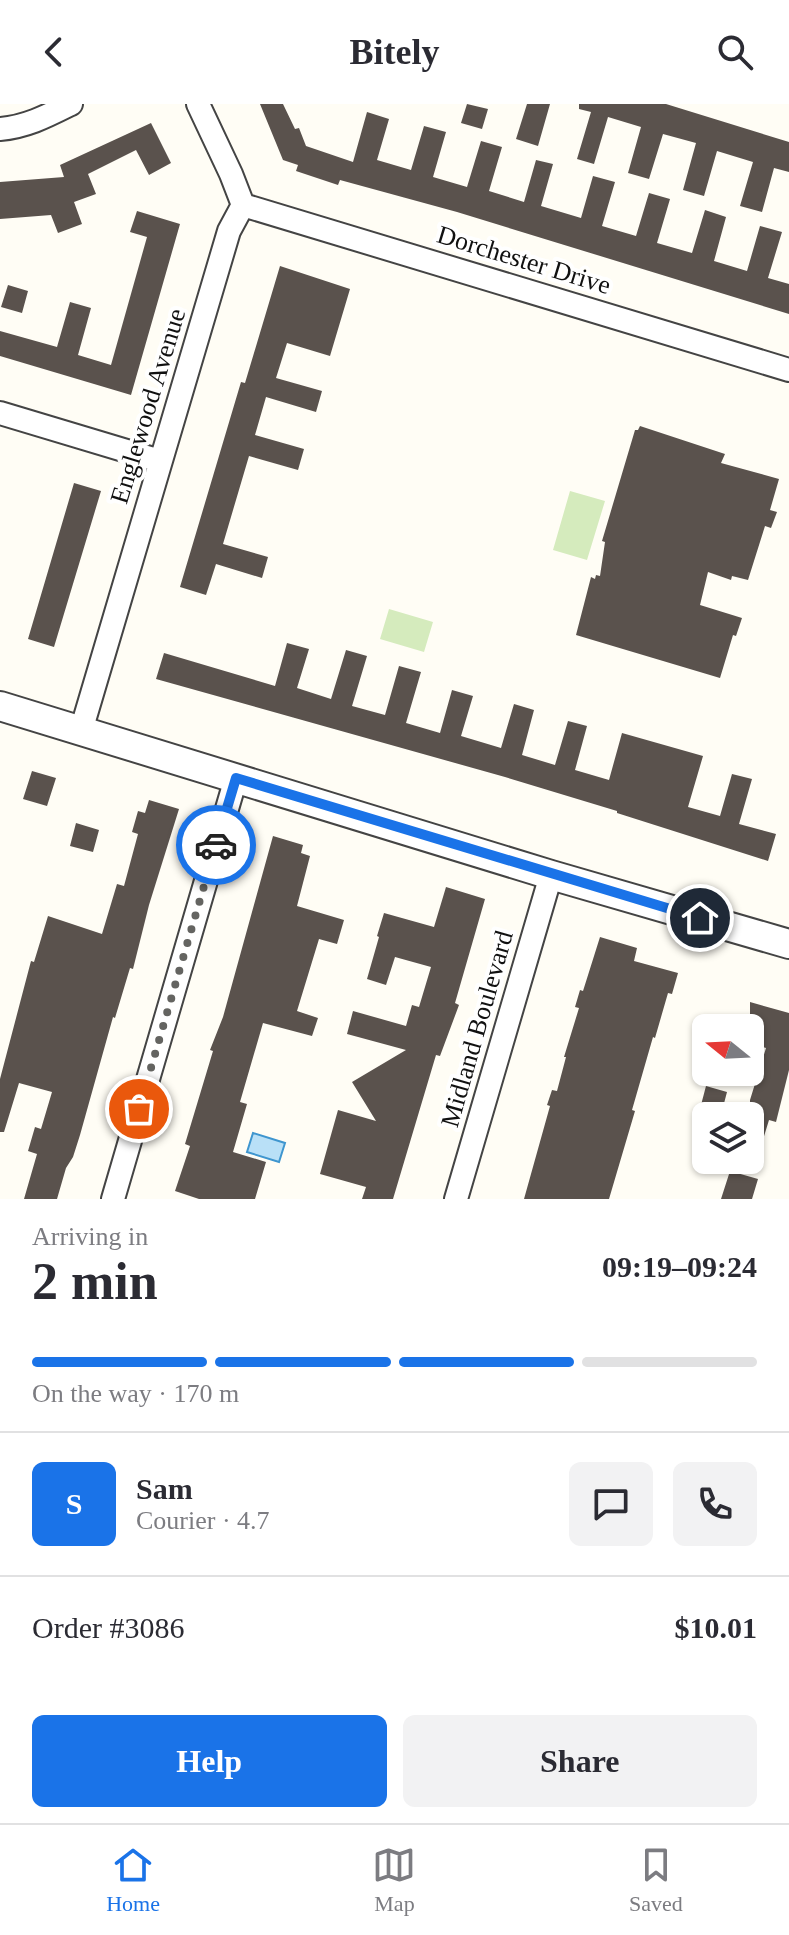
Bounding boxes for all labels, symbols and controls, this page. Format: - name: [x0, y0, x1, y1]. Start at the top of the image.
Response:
- icon: back: [32, 30, 76, 74]
- icon: search: [713, 30, 757, 74]
- text: Bitely: [350, 32, 439, 72]
- street label: Dorchester Drive: [434, 220, 614, 300]
- street label: Englewood Avenue: [105, 305, 191, 507]
- courier: [176, 805, 256, 885]
- icon: car: [194, 823, 238, 867]
- pin: [666, 884, 734, 952]
- icon: home: [678, 896, 722, 940]
- street label: Midland Boulevard: [435, 927, 519, 1131]
- north arrow: [692, 1014, 764, 1086]
- map controls: [692, 1014, 764, 1174]
- pin: [105, 1075, 173, 1143]
- icon: bag: [117, 1087, 161, 1131]
- button: layers: [692, 1102, 764, 1174]
- text: Arriving in: [32, 1222, 148, 1251]
- text: 09:19–09:24: [602, 1250, 757, 1283]
- text: 2 min: [32, 1253, 158, 1310]
- text: On the way · 170 m: [32, 1379, 239, 1408]
- button: chat: [569, 1462, 653, 1546]
- button: phone: [673, 1462, 757, 1546]
- text: Sam: [136, 1472, 193, 1505]
- text: S: [66, 1487, 82, 1520]
- text: Courier · 4.7: [136, 1506, 270, 1535]
- text: Order #3086: [32, 1611, 184, 1644]
- text: $10.01: [675, 1611, 757, 1644]
- button: Help: [32, 1715, 387, 1807]
- button: Share: [403, 1715, 757, 1807]
- tab: Home: [106, 1843, 160, 1917]
- tab: Map: [372, 1843, 416, 1917]
- tab: Saved: [629, 1843, 683, 1917]

